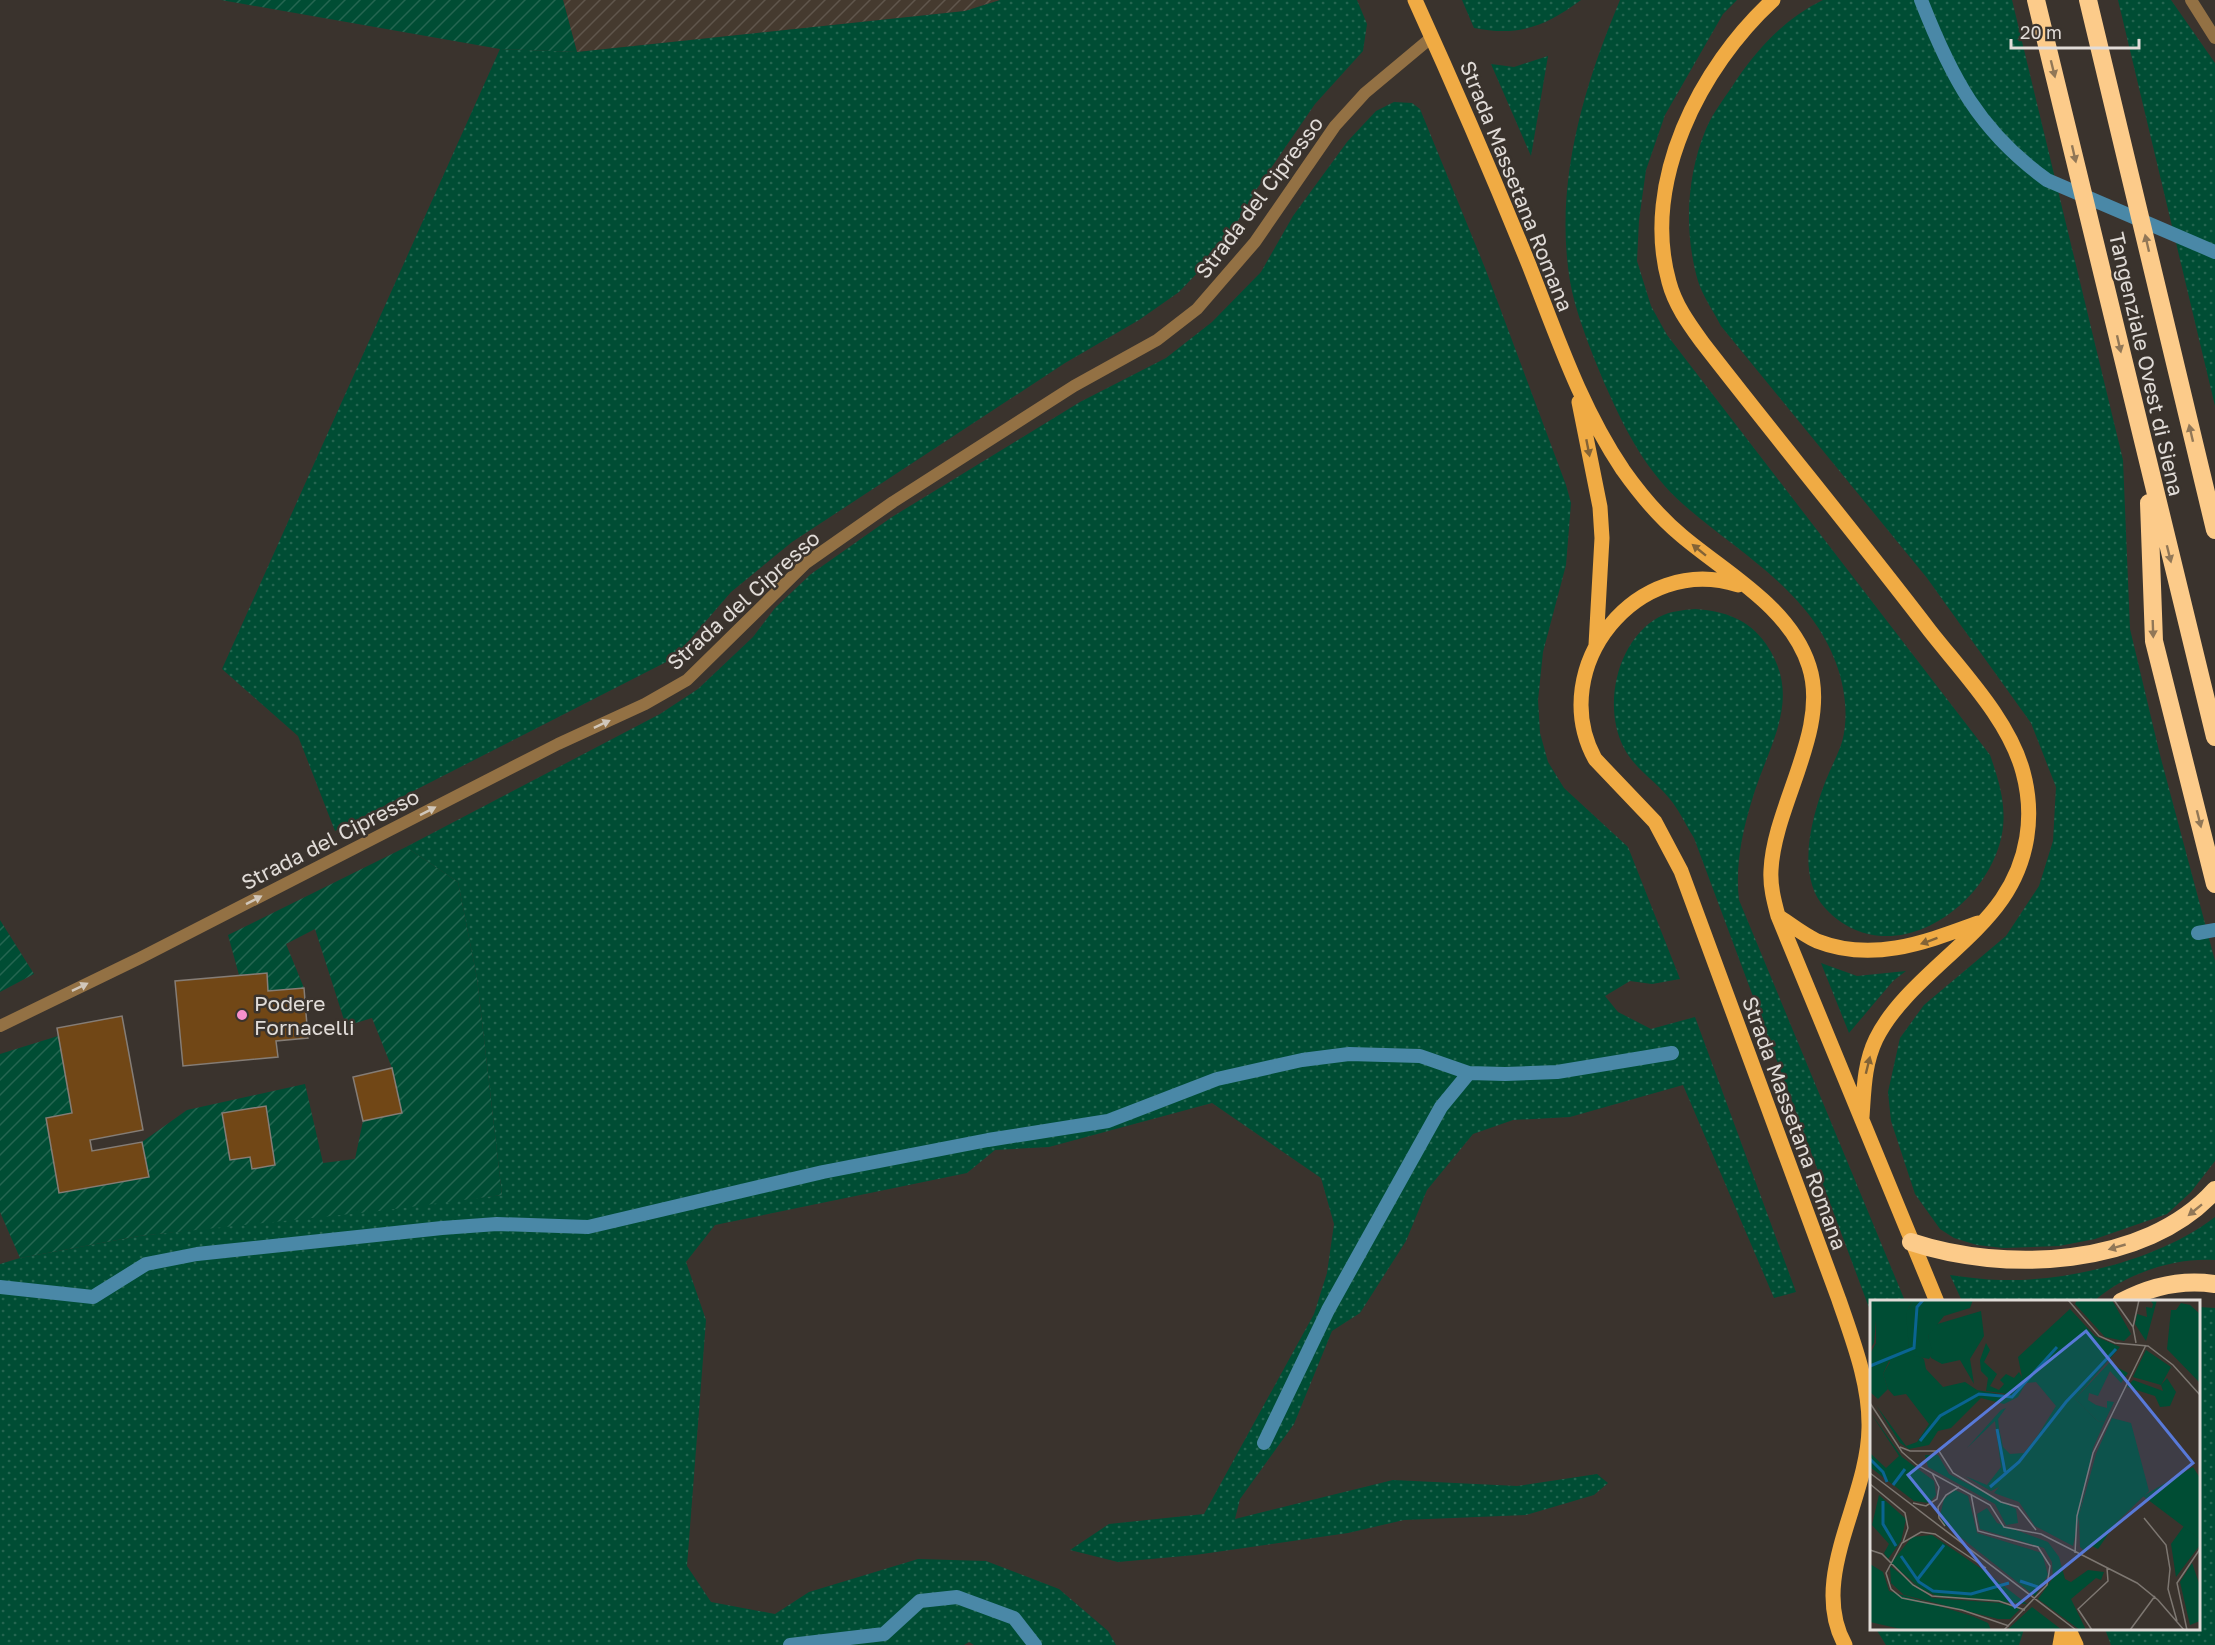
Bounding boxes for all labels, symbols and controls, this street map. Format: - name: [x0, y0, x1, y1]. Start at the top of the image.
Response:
- scale bar: [2011, 12, 2138, 50]
- text: 20 m: [2020, 21, 2062, 43]
- street label: Strada Massetana Romana: [1455, 57, 1579, 315]
- one-way arrow: [2049, 60, 2059, 78]
- street label: Strada del Cipresso: [1190, 111, 1328, 283]
- one-way arrow: [2069, 145, 2079, 163]
- street label: Tangenziale Ovest di Siena: [2104, 230, 2190, 498]
- one-way arrow: [2141, 234, 2151, 252]
- one-way arrow: [2114, 335, 2124, 353]
- one-way arrow: [2186, 423, 2196, 442]
- one-way arrow: [1584, 438, 1593, 457]
- street label: Strada del Cipresso: [661, 525, 825, 675]
- one-way arrow: [1691, 544, 1706, 556]
- one-way arrow: [2165, 545, 2175, 563]
- one-way arrow: [2149, 620, 2158, 639]
- one-way arrow: [594, 720, 611, 729]
- street label: Strada del Cipresso: [237, 783, 423, 895]
- one-way arrow: [419, 806, 436, 816]
- one-way arrow: [2194, 809, 2204, 828]
- one-way arrow: [246, 895, 263, 905]
- one-way arrow: [1920, 937, 1938, 946]
- one-way arrow: [71, 983, 88, 992]
- place label: Podere Fornacelli: [254, 990, 355, 1040]
- street label: Strada Massetana Romana: [1737, 993, 1853, 1253]
- marker: Podere Fornacelli: [235, 1008, 249, 1022]
- one-way arrow: [1863, 1056, 1873, 1074]
- one-way arrow: [2187, 1204, 2203, 1217]
- one-way arrow: [2108, 1243, 2126, 1252]
- inset map: [1870, 1300, 2200, 1630]

